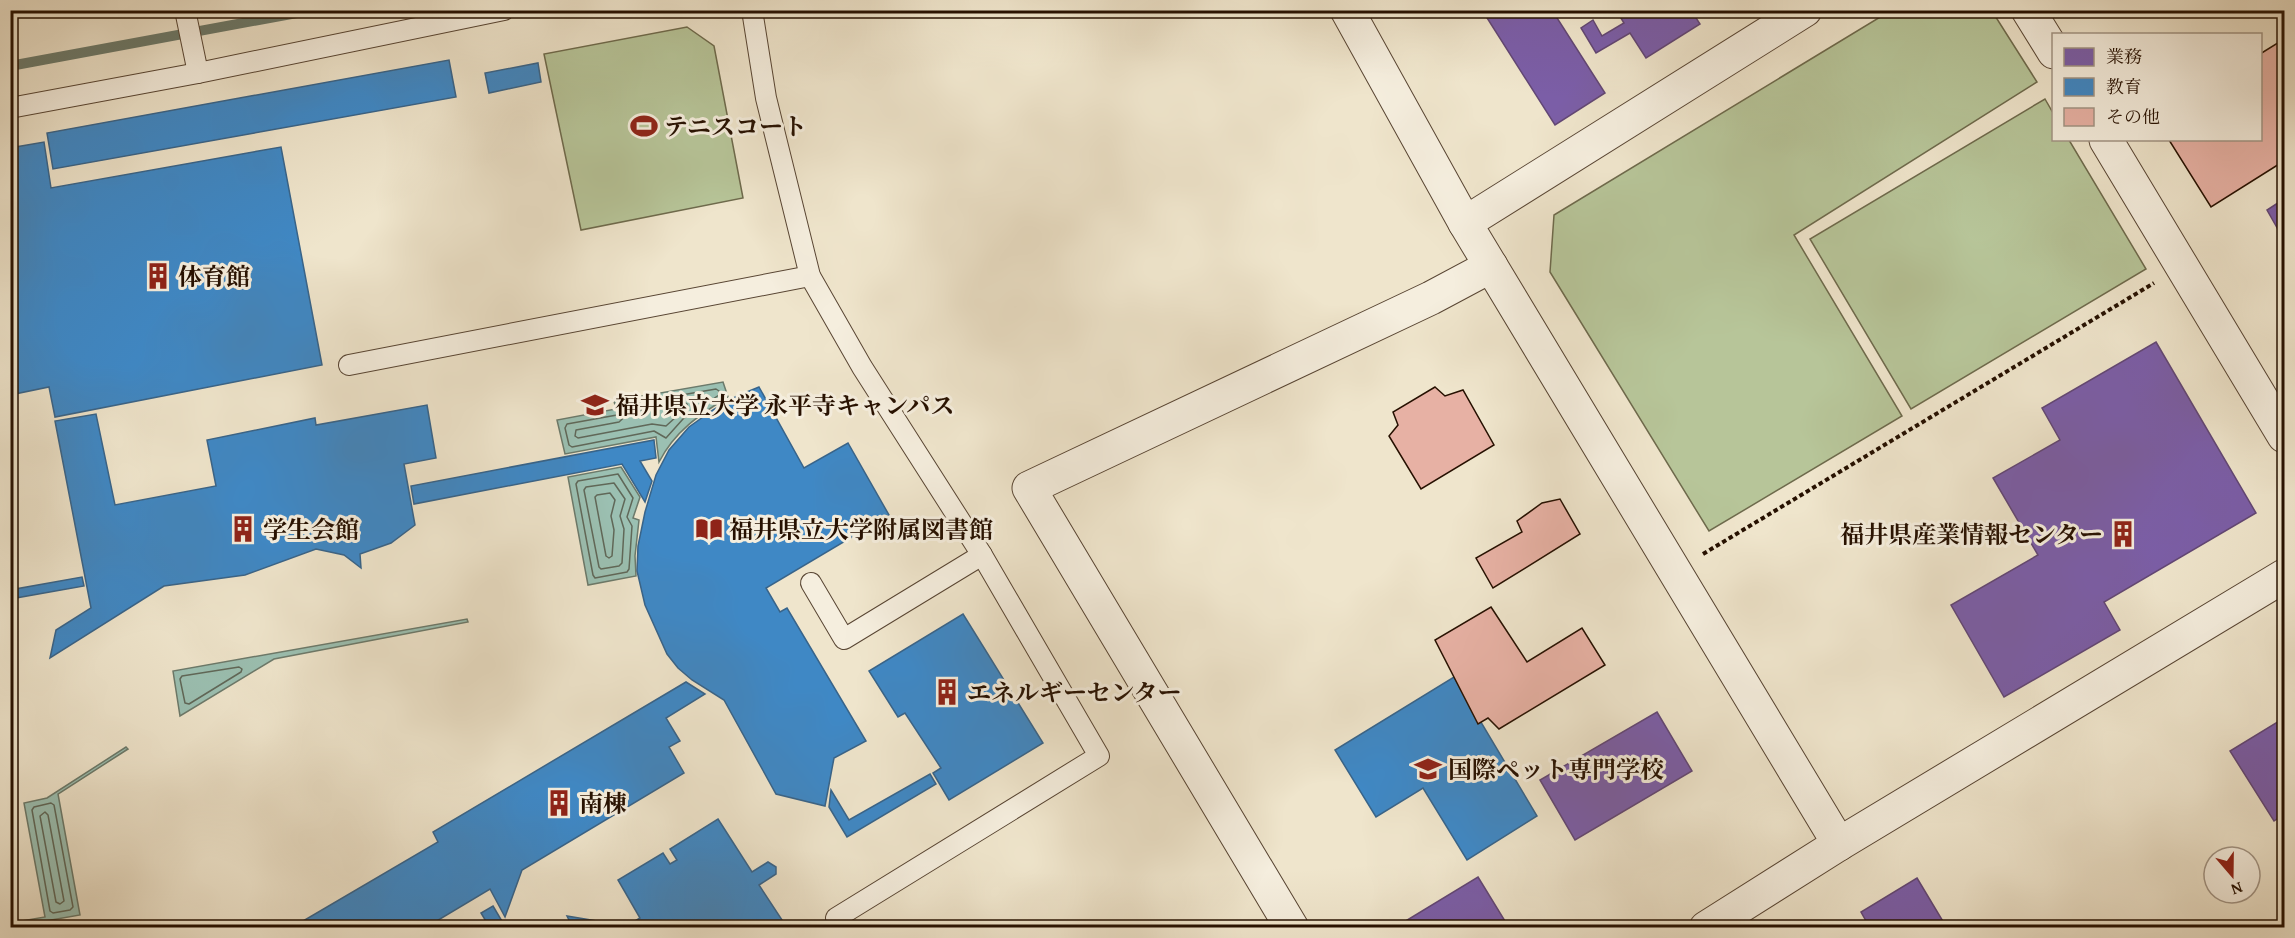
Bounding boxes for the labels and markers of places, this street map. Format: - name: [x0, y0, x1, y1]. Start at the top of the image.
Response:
- place label: テニスコート: [664, 109, 807, 144]
- sports icon: テニスコート: [629, 111, 659, 141]
- place label: 体育館: [178, 259, 250, 294]
- building icon: 体育館: [143, 261, 173, 291]
- place label: 福井県立大学 永平寺キャンパス: [615, 388, 955, 423]
- school or university icon: 福井県立大学 永平寺キャンパス: [580, 390, 610, 420]
- place label: 学生会館: [263, 512, 359, 547]
- place label: 福井県立大学附属図書館: [729, 512, 993, 547]
- building icon: 学生会館: [228, 514, 258, 544]
- library icon: 福井県立大学附属図書館: [694, 514, 724, 544]
- place label: 福井県産業情報センター: [1840, 517, 2103, 552]
- building icon: 福井県産業情報センター: [2108, 519, 2138, 549]
- place label: エネルギーセンター: [967, 675, 1182, 710]
- building icon: エネルギーセンター: [932, 677, 962, 707]
- place label: 国際ペット専門学校: [1448, 752, 1664, 787]
- school or university icon: 国際ペット専門学校: [1413, 754, 1443, 784]
- place label: 南棟: [579, 786, 627, 821]
- building icon: 南棟: [544, 788, 574, 818]

